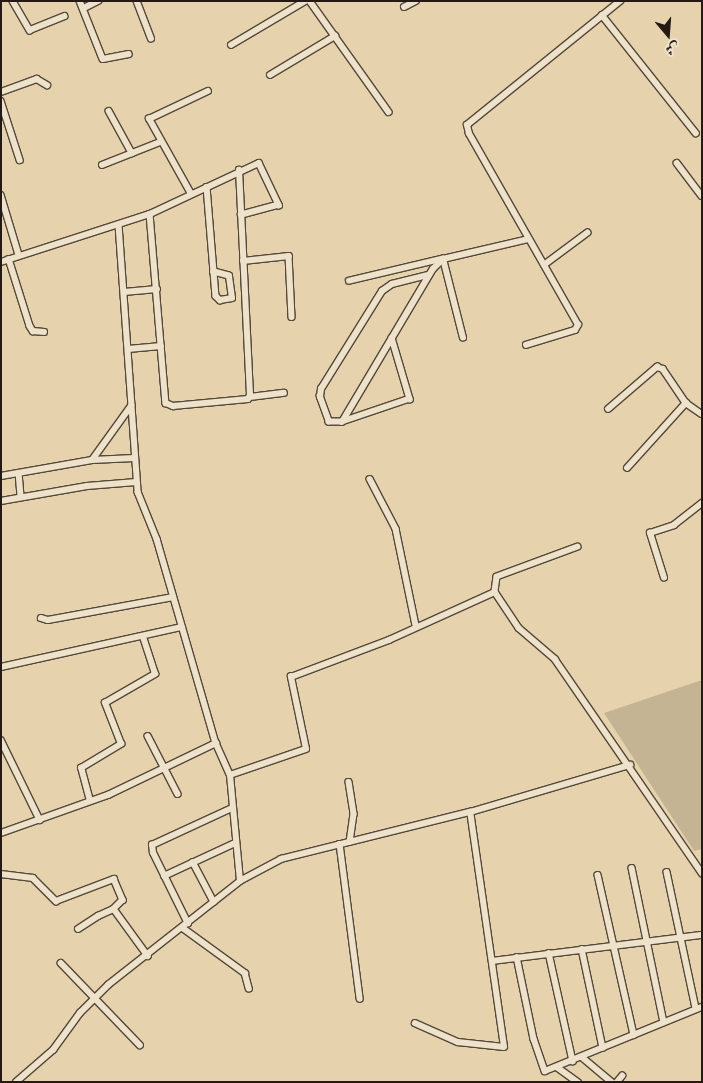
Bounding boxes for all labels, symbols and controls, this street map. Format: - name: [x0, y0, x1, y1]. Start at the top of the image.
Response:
- north arrow: [643, 10, 693, 60]
- text: ش: [663, 38, 682, 61]

